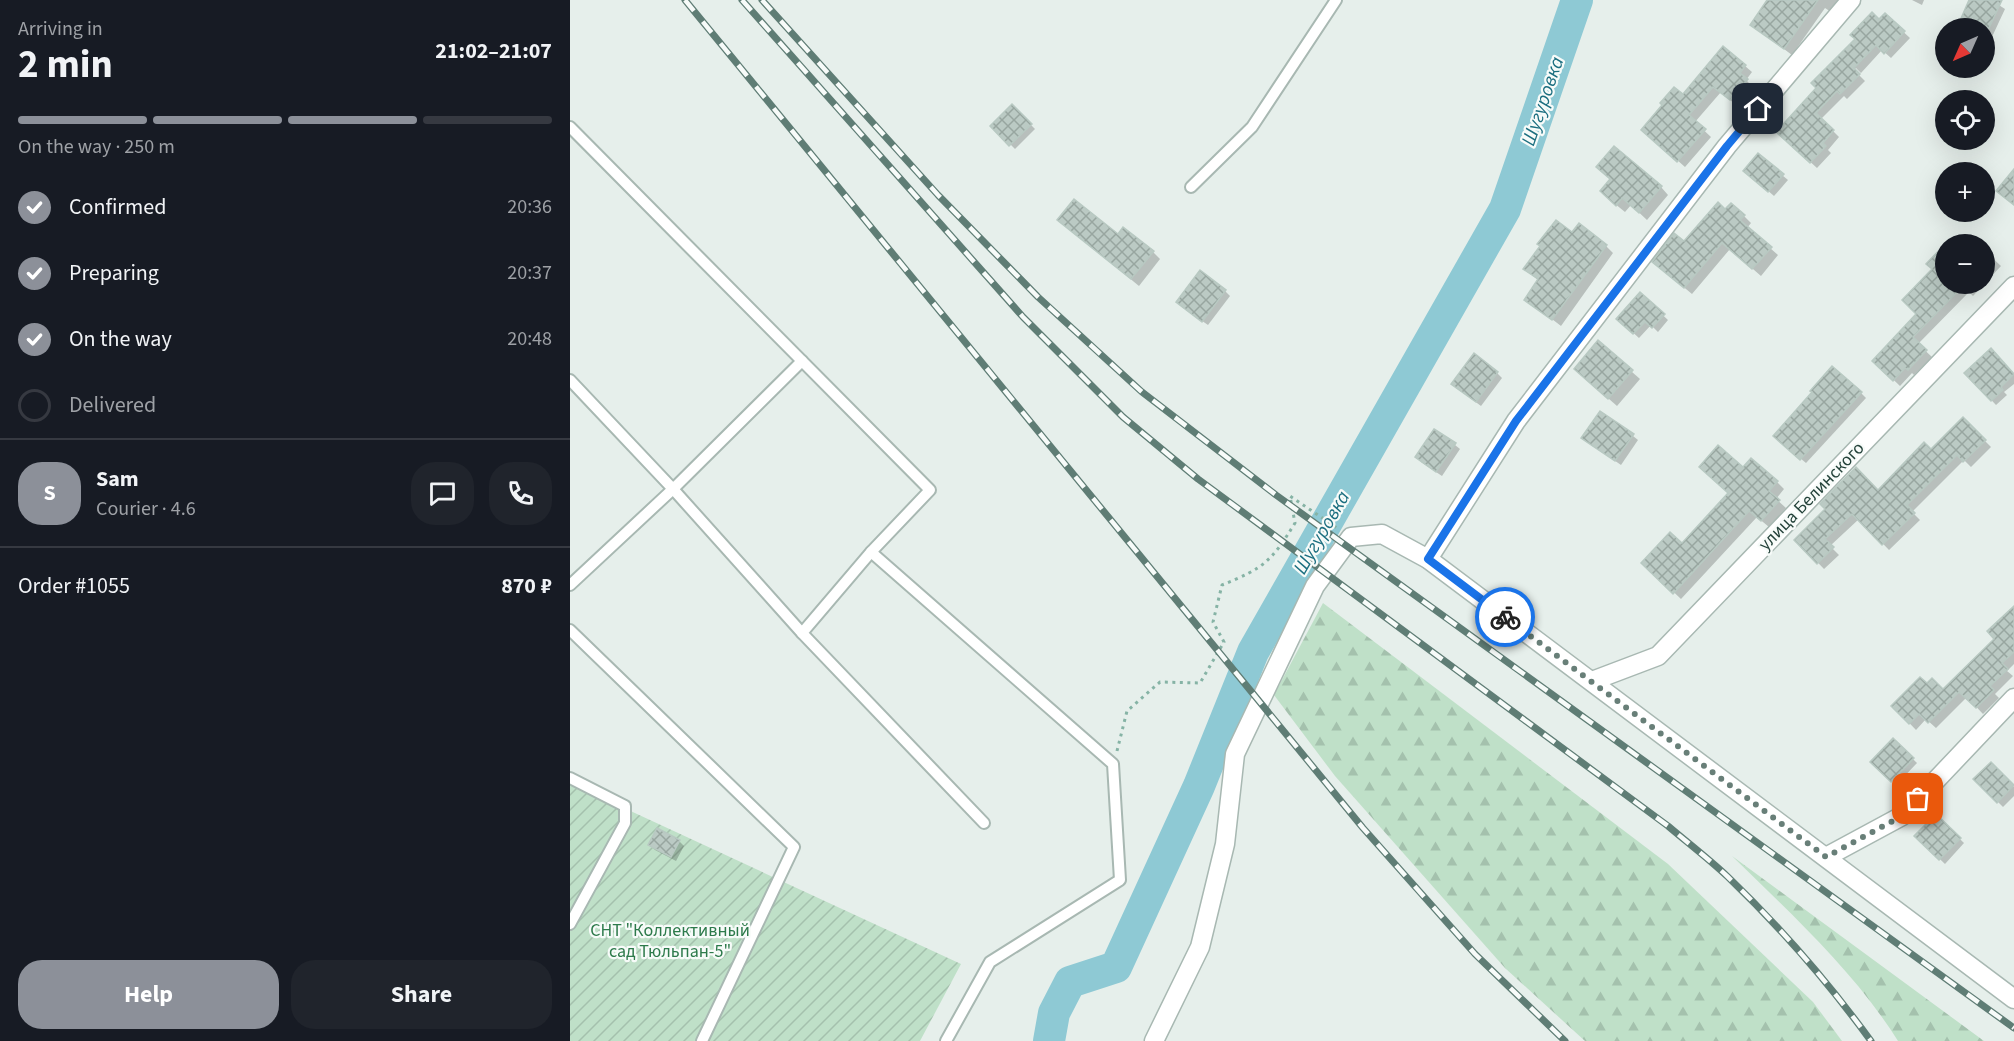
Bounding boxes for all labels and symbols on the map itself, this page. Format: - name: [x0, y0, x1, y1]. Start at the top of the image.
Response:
- north arrow: [1935, 18, 1995, 78]
- water label: Шугуровка: [1515, 53, 1571, 149]
- pin: [1732, 83, 1783, 134]
- street label: улица Белинского: [1753, 436, 1870, 556]
- water label: Шугуровка: [1287, 485, 1357, 579]
- courier: [1475, 587, 1535, 647]
- pin: [1892, 773, 1943, 824]
- park label: СНТ "Коллективный сад Тюльпан-5": [590, 918, 750, 964]

